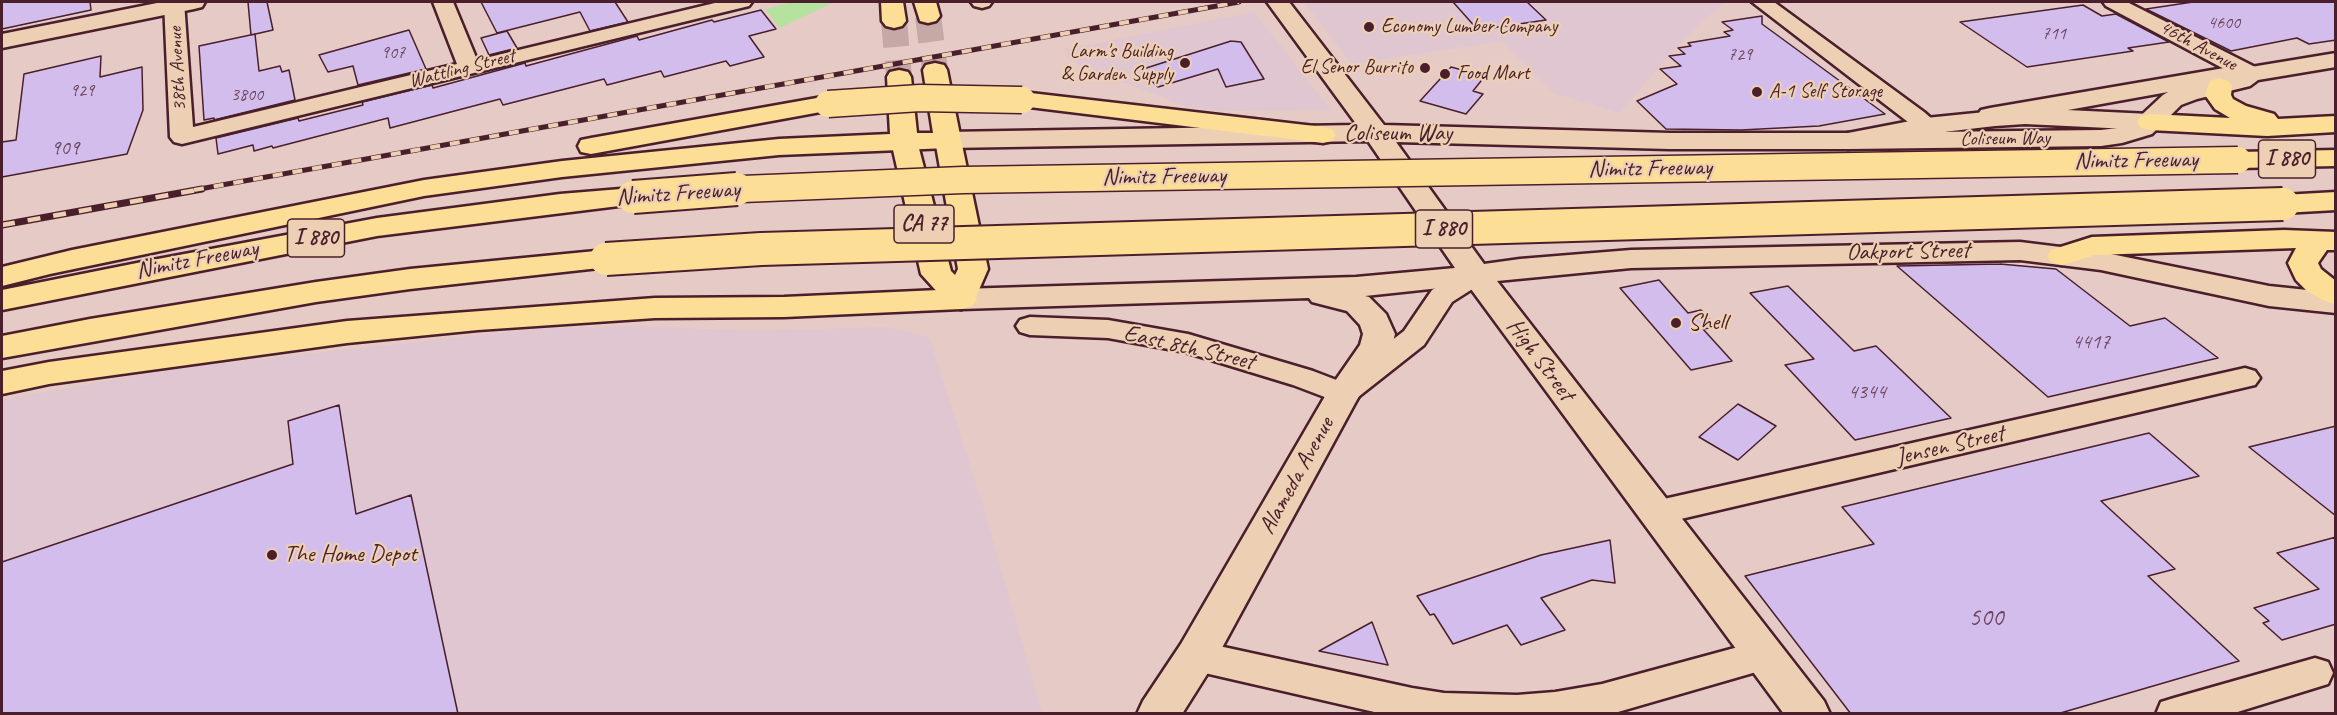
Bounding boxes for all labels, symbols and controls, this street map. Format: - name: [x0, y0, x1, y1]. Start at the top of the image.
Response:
- house number: 4600: [2208, 12, 2240, 34]
- place label: Economy Lumber Company: [1381, 15, 1557, 39]
- street label: 46th Avenue: [2155, 16, 2241, 76]
- marker: Economy Lumber Company: [1362, 20, 1376, 34]
- house number: 711: [2042, 23, 2066, 45]
- street label: 38th Avenue: [164, 26, 192, 112]
- place label: Larm's Building & Garden Supply: [1061, 40, 1173, 87]
- house number: 907: [381, 42, 405, 64]
- street label: Wattling Street: [407, 44, 517, 94]
- house number: 729: [1728, 44, 1752, 66]
- marker: Larm's Building & Garden Supply: [1178, 56, 1192, 70]
- place label: El Senor Burrito: [1301, 56, 1413, 80]
- marker: El Senor Burrito: [1418, 61, 1432, 75]
- place label: Food Mart: [1457, 62, 1529, 86]
- marker: Food Mart: [1438, 67, 1452, 81]
- house number: 929: [70, 80, 94, 102]
- place label: A-1 Self Storage: [1769, 80, 1882, 104]
- house number: 3800: [231, 84, 263, 106]
- marker: A-1 Self Storage: [1750, 85, 1764, 99]
- street label: Coliseum Way: [1344, 120, 1452, 148]
- street label: Coliseum Way: [1960, 126, 2050, 152]
- house number: 909: [51, 135, 79, 161]
- road number: I 880: [2258, 140, 2316, 178]
- street label: Nimitz Freeway: [2074, 146, 2198, 176]
- street label: Nimitz Freeway: [1588, 154, 1712, 184]
- street label: Nimitz Freeway: [1102, 162, 1226, 192]
- street label: Nimitz Freeway: [615, 175, 741, 213]
- road number: CA 77: [894, 205, 954, 243]
- road number: I 880: [1416, 210, 1472, 248]
- road number: I 880: [288, 219, 344, 257]
- street label: Nimitz Freeway: [133, 234, 261, 286]
- street label: Oakport Street: [1846, 237, 1970, 267]
- place label: Shell: [1688, 309, 1727, 337]
- street label: High Street: [1500, 313, 1580, 407]
- marker: Shell: [1669, 316, 1683, 330]
- street label: East 8th Street: [1121, 319, 1257, 377]
- house number: 4417: [2072, 329, 2110, 355]
- house number: 4344: [1848, 379, 1886, 405]
- street label: Alameda Avenue: [1253, 412, 1341, 540]
- street label: Jensen Street: [1893, 420, 2007, 472]
- place label: The Home Depot: [284, 541, 417, 569]
- marker: The Home Depot: [265, 548, 279, 562]
- house number: 500: [1968, 602, 2004, 634]

